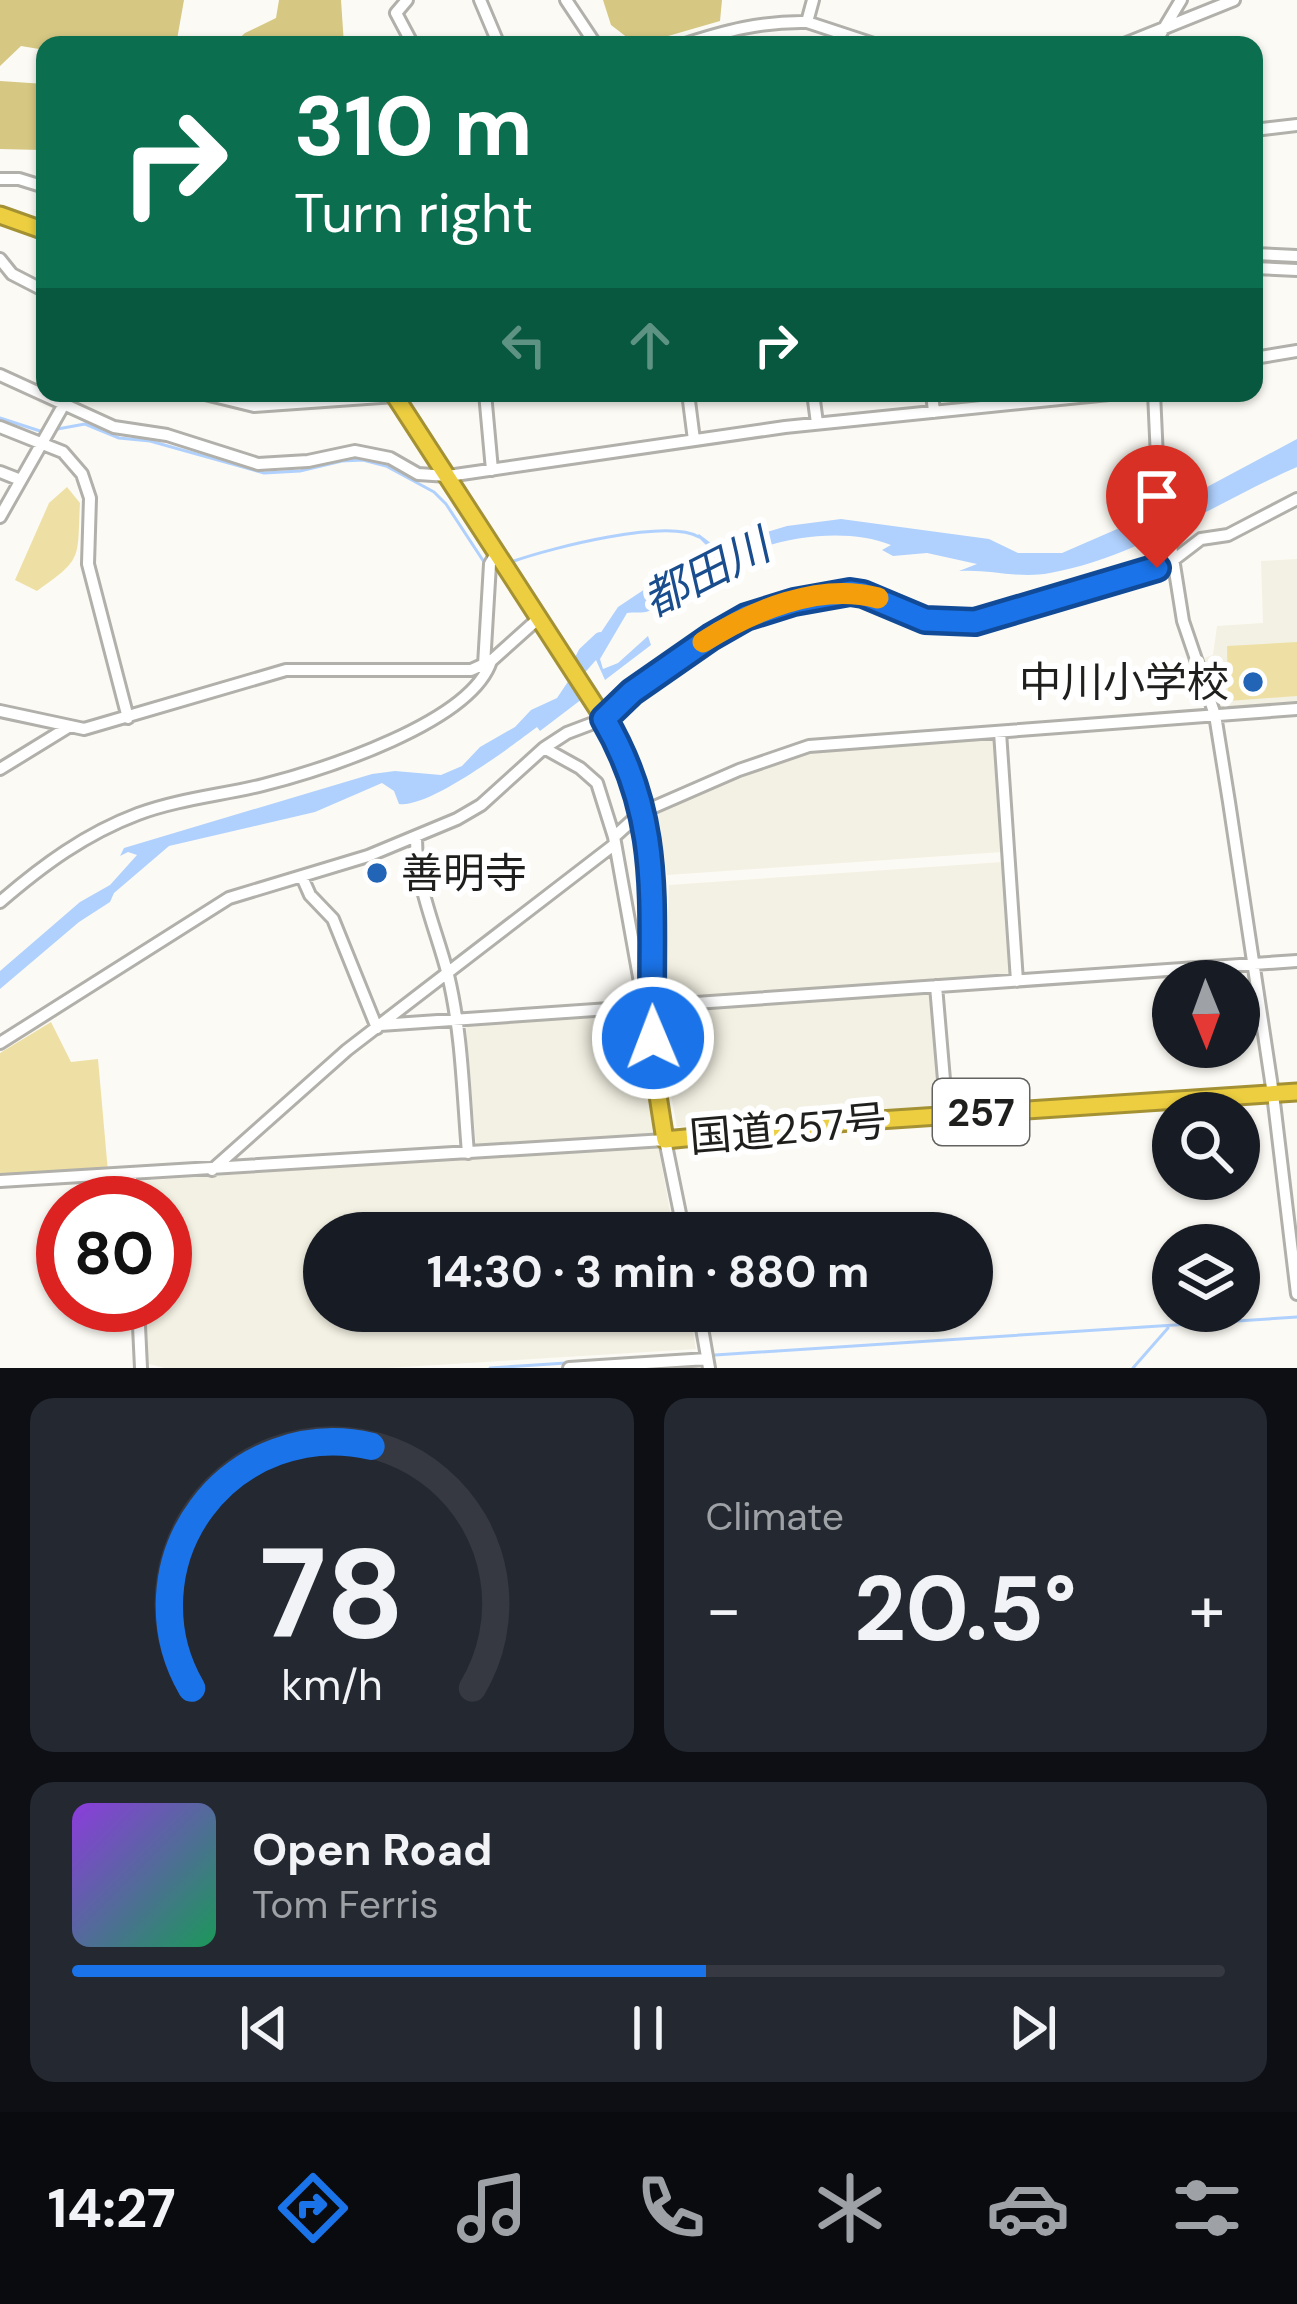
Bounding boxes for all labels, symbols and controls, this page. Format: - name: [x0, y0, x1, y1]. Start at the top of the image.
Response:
- text: 310 m: [294, 72, 533, 181]
- icon: right: [96, 84, 252, 240]
- text: Turn right: [294, 178, 533, 249]
- icon: left: [491, 312, 557, 378]
- icon: ahead: [617, 312, 683, 378]
- icon: right: [743, 312, 809, 378]
- pin: [1106, 445, 1208, 568]
- icon: arrive: [1124, 463, 1190, 529]
- water label: 都田川: [632, 514, 783, 630]
- place label: 中川小学校: [1019, 655, 1229, 710]
- marker: 中川小学校: [1240, 669, 1266, 695]
- place label: 善明寺: [401, 846, 527, 901]
- marker: 善明寺: [364, 860, 390, 886]
- north arrow: [1152, 960, 1260, 1068]
- map controls: [1152, 960, 1260, 1332]
- position arrow: [590, 975, 716, 1101]
- road number: 257: [933, 1079, 1029, 1145]
- button: search: [1152, 1092, 1260, 1200]
- street label: 国道257号: [687, 1093, 889, 1165]
- speed limit sign: 80: [36, 1176, 192, 1332]
- button: layers: [1152, 1224, 1260, 1332]
- text: 14:30 · 3 min · 880 m: [427, 1242, 869, 1301]
- text: Climate: [706, 1491, 844, 1542]
- text: 78: [259, 1513, 404, 1676]
- text: 20.5°: [854, 1551, 1077, 1668]
- text: −: [706, 1567, 742, 1652]
- text: +: [1189, 1567, 1225, 1652]
- text: km/h: [281, 1657, 382, 1713]
- text: Open Road: [252, 1820, 493, 1879]
- text: Tom Ferris: [252, 1879, 439, 1930]
- icon: previous: [231, 1995, 297, 2061]
- icon: pause: [615, 1995, 681, 2061]
- icon: next: [1000, 1995, 1066, 2061]
- icon: directions: [271, 2166, 355, 2250]
- icon: music: [450, 2166, 534, 2250]
- icon: phone: [629, 2166, 713, 2250]
- icon: climate: [808, 2166, 892, 2250]
- icon: car: [986, 2166, 1070, 2250]
- icon: filters: [1165, 2166, 1249, 2250]
- text: 14:27: [47, 2173, 176, 2244]

